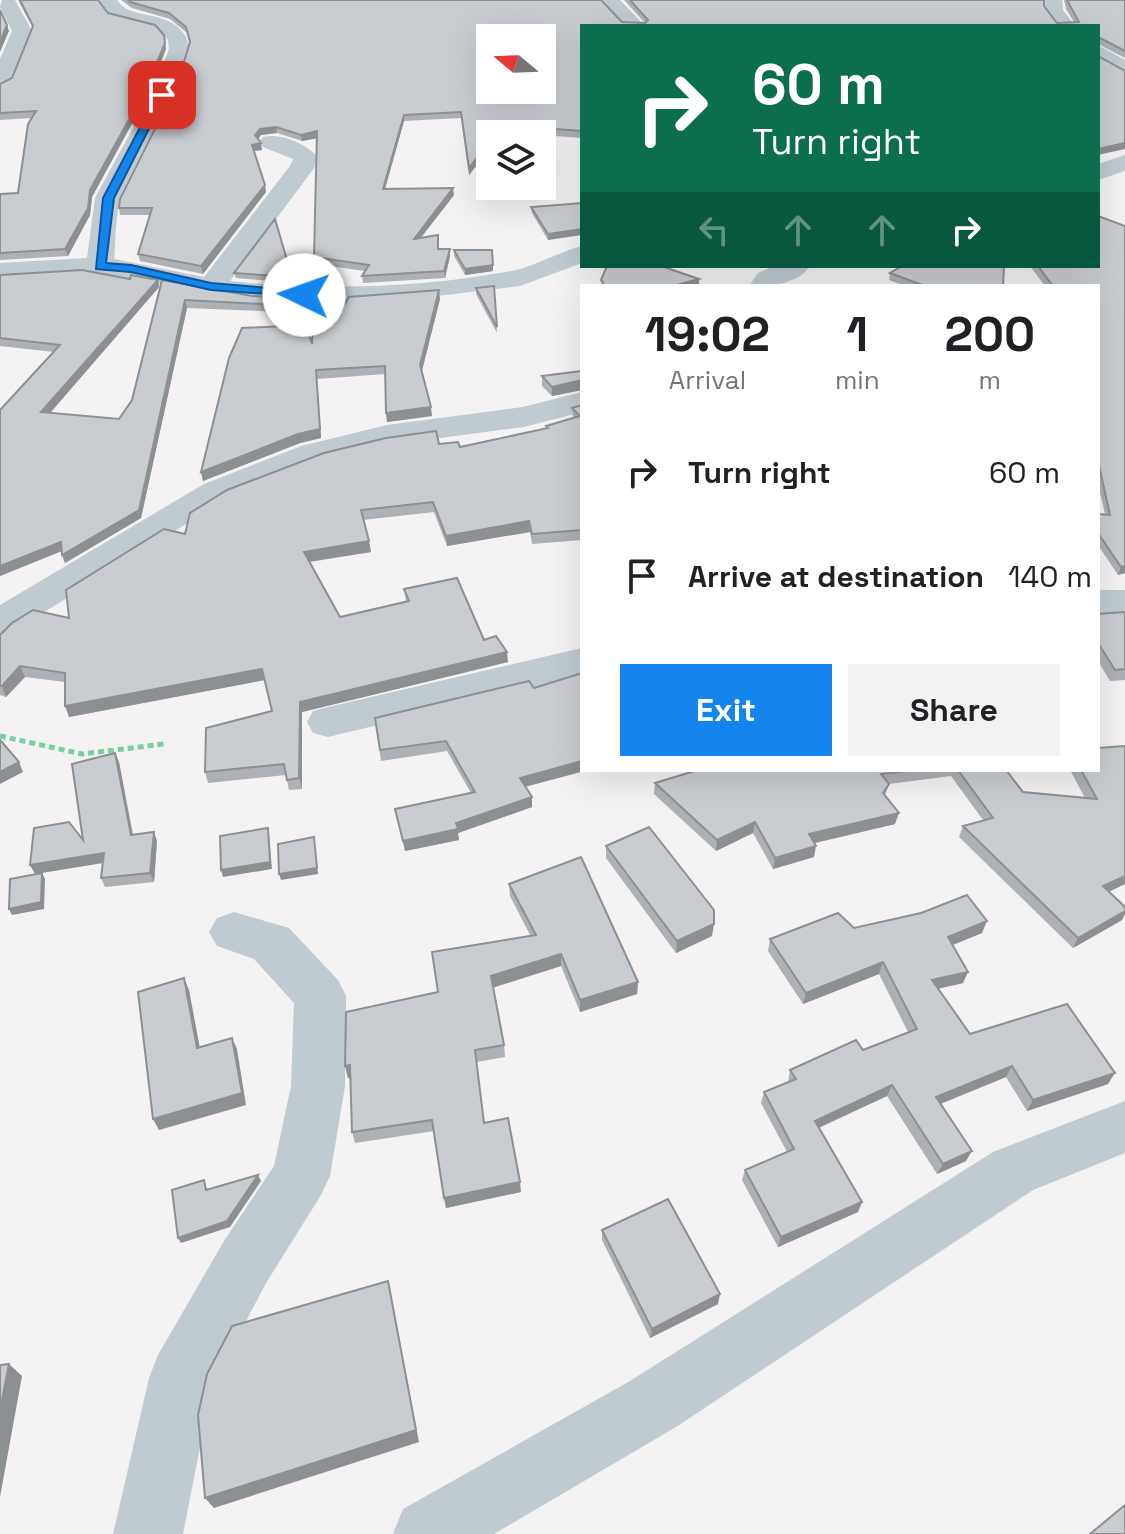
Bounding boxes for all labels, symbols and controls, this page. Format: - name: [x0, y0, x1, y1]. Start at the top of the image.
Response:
- north arrow: [476, 24, 556, 104]
- map controls: [476, 24, 556, 200]
- text: 60 m: [752, 49, 885, 120]
- icon: right: [620, 56, 724, 160]
- pin: [128, 61, 196, 129]
- icon: arrive: [140, 73, 184, 117]
- text: Turn right: [752, 119, 921, 165]
- button: layers: [476, 120, 556, 200]
- icon: left: [692, 208, 736, 252]
- icon: ahead: [776, 208, 820, 252]
- icon: ahead: [860, 208, 904, 252]
- icon: right: [944, 208, 988, 252]
- position arrow: [262, 253, 346, 337]
- text: 19:02: [645, 304, 770, 365]
- text: 1: [846, 304, 868, 365]
- text: 200: [944, 304, 1035, 365]
- text: Arrival: [669, 363, 746, 397]
- text: min: [835, 363, 880, 397]
- text: m: [979, 363, 1001, 397]
- icon: right: [620, 450, 664, 494]
- text: Turn right: [688, 453, 831, 492]
- text: 60 m: [989, 453, 1060, 492]
- icon: arrive: [620, 554, 664, 598]
- text: Arrive at destination: [688, 557, 984, 596]
- text: 140 m: [1008, 557, 1092, 596]
- button: Exit: [620, 664, 832, 756]
- button: Share: [848, 664, 1060, 756]

